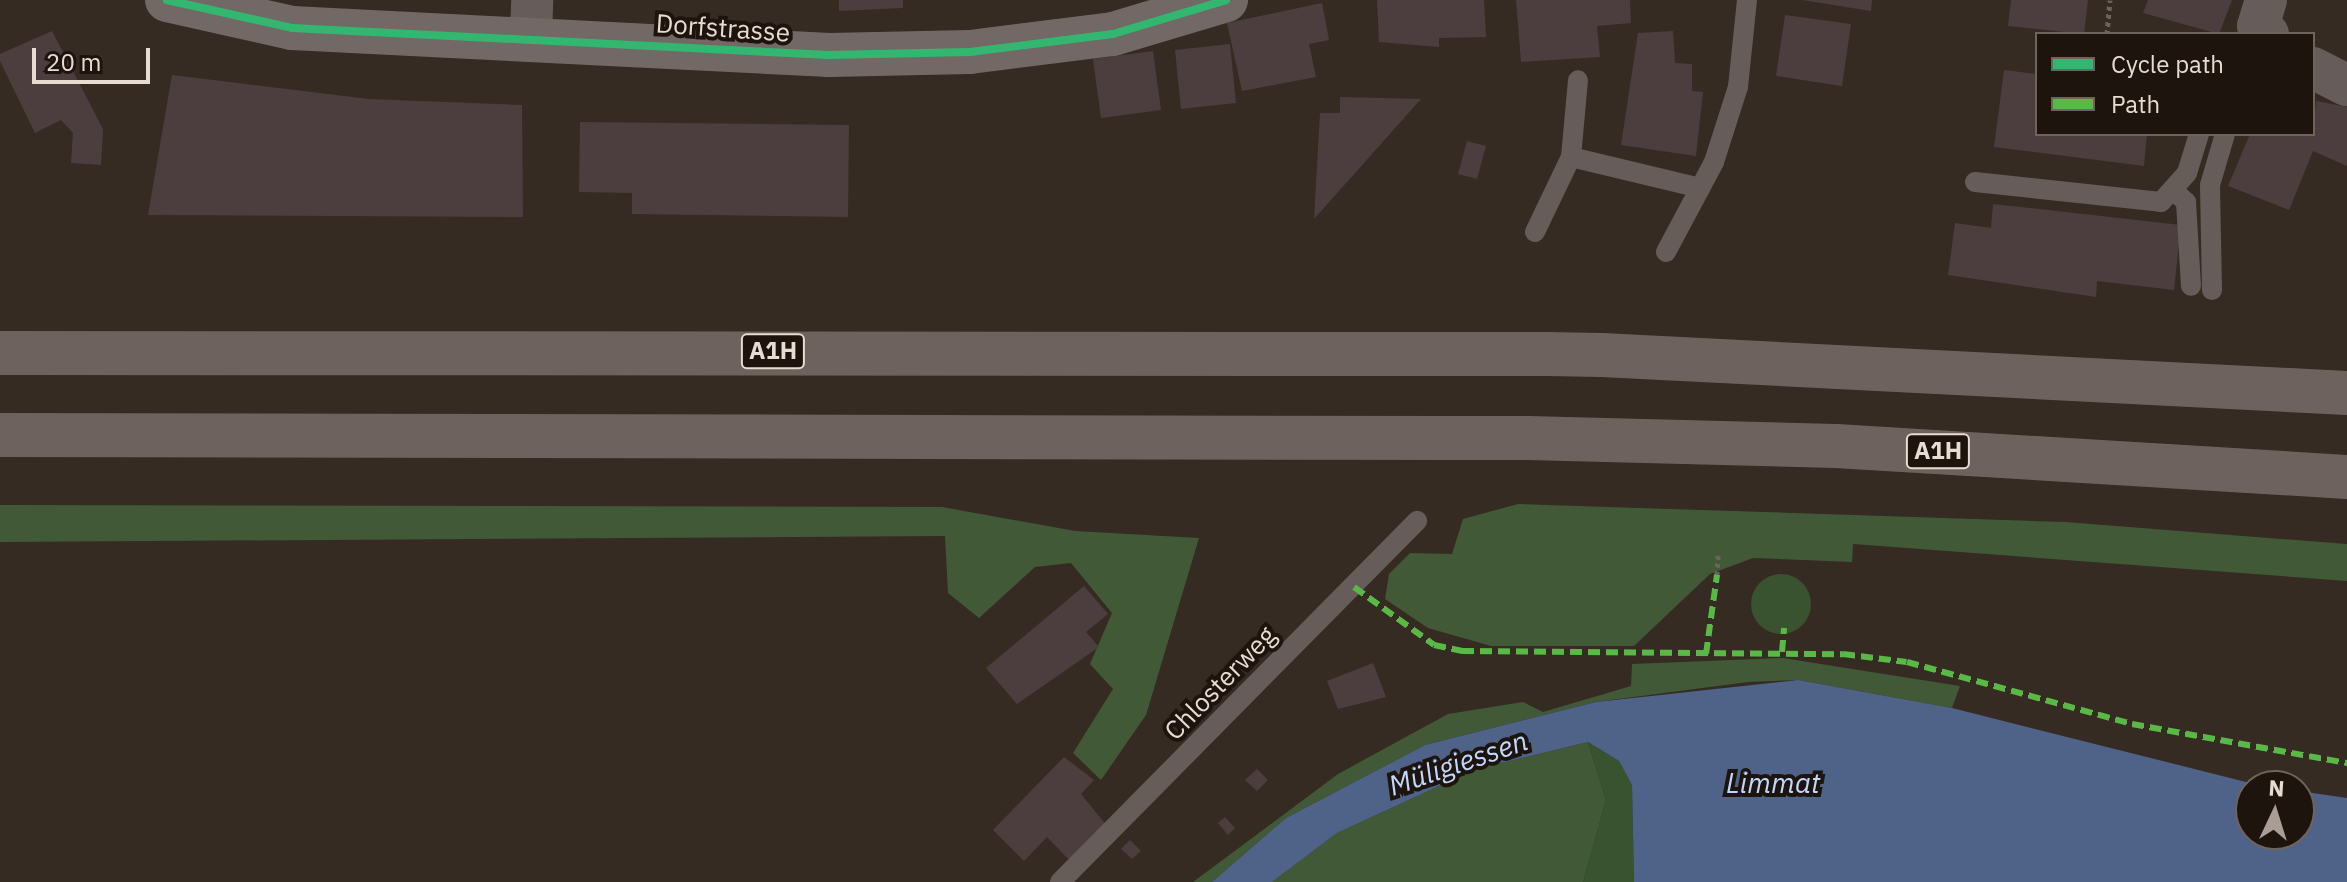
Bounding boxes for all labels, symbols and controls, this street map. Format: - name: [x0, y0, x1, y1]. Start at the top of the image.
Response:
- street label: Dorfstrasse: [655, 8, 791, 48]
- scale bar: [36, 32, 154, 82]
- legend: [2035, 32, 2315, 136]
- text: 20 m: [46, 46, 101, 78]
- text: Cycle path: [2111, 48, 2224, 80]
- text: Path: [2111, 88, 2160, 120]
- road number: A1H: [739, 331, 807, 371]
- road number: A1H: [1904, 431, 1972, 471]
- street label: Chlosterweg: [1158, 620, 1282, 746]
- water label: Müligiessen: [1384, 724, 1532, 802]
- water label: Limmat: [1726, 766, 1820, 800]
- north arrow: [2235, 770, 2315, 850]
- text: N: [2268, 773, 2286, 803]

